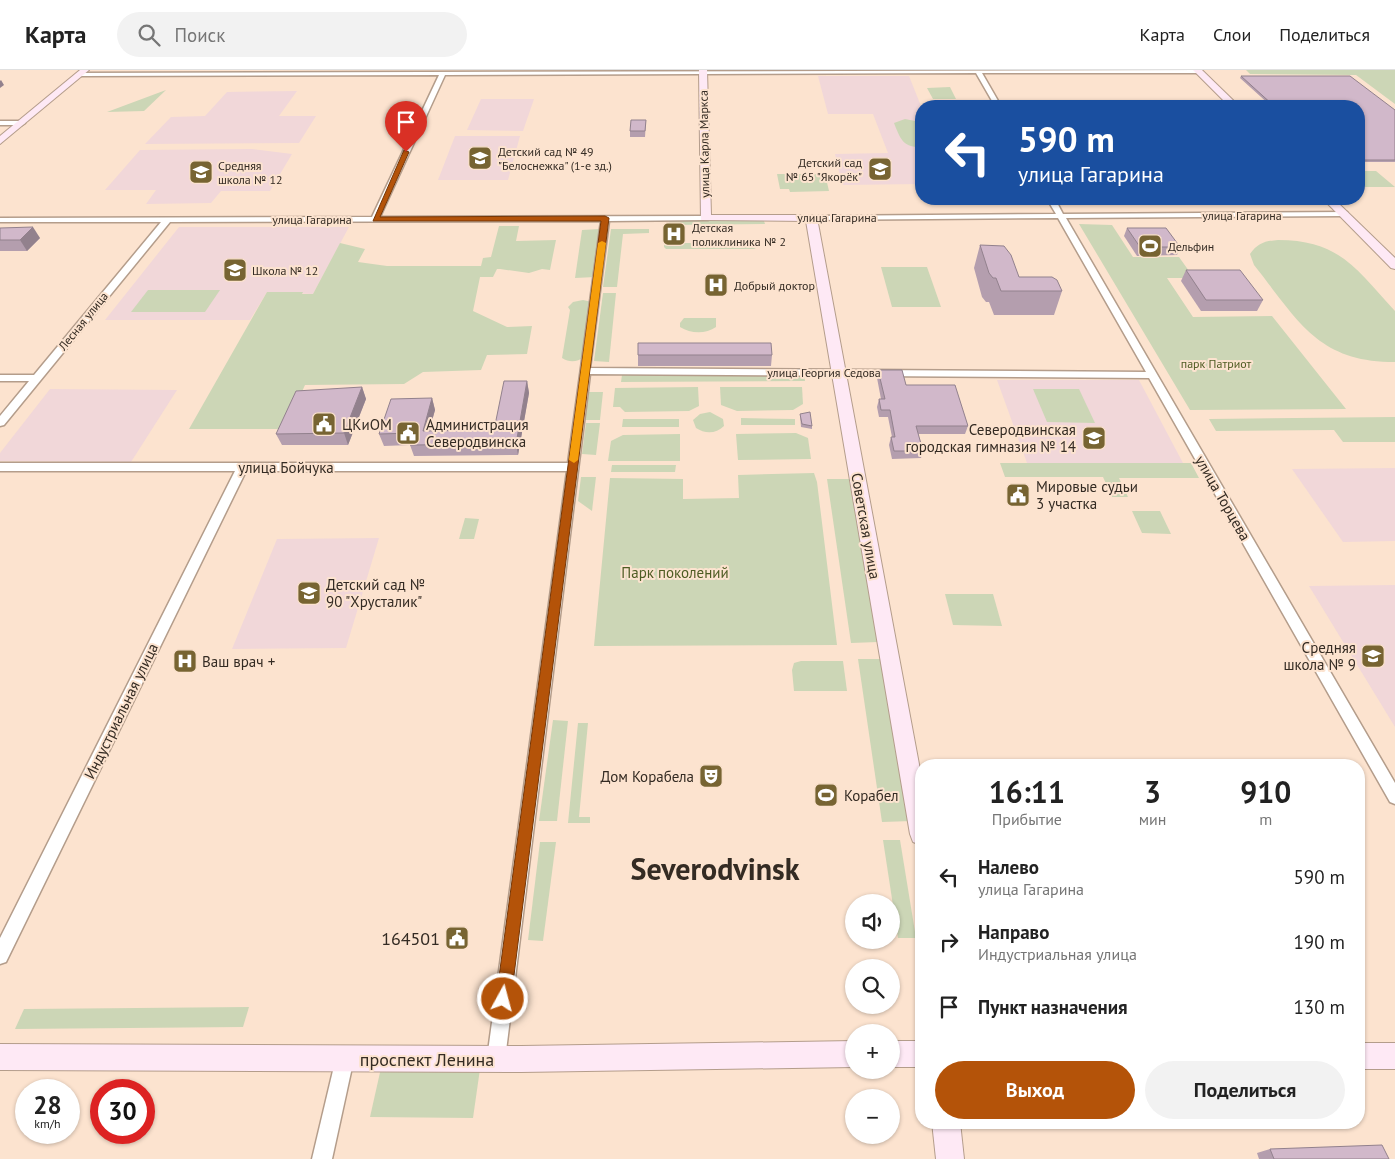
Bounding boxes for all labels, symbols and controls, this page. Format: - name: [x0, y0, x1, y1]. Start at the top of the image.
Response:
- search box: [117, 12, 467, 57]
- text: Карта: [25, 19, 87, 50]
- icon: search: [135, 21, 163, 49]
- text: Поиск: [175, 23, 225, 47]
- text: Карта: [1140, 23, 1185, 46]
- text: Слои: [1213, 23, 1251, 46]
- text: Поделиться: [1279, 23, 1370, 46]
- street label: улица Карла Маркса: [696, 90, 712, 198]
- pin: [385, 101, 427, 152]
- icon: arrive: [392, 108, 420, 136]
- text: 590 m: [1018, 116, 1115, 162]
- icon: left: [935, 120, 1000, 185]
- place label: Детский сад № 49 "Белоснежка" (1-е зд.): [498, 144, 612, 173]
- school or university icon: Детский сад № 49 "Белоснежка" (1-е зд.): [467, 145, 493, 171]
- place label: Детский сад № 65 "Якорёк": [786, 155, 863, 184]
- school or university icon: Детский сад № 65 "Якорёк": [867, 156, 893, 182]
- place label: Средняя школа № 12: [218, 158, 283, 187]
- school or university icon: Средняя школа № 12: [188, 159, 214, 185]
- text: улица Гагарина: [1018, 160, 1164, 188]
- street label: улица Гагарина: [1202, 208, 1282, 223]
- street label: улица Гагарина: [797, 210, 877, 225]
- street label: улица Гагарина: [272, 212, 352, 227]
- place label: Детская поликлиника № 2: [692, 220, 786, 249]
- hospital icon: Детская поликлиника № 2: [661, 221, 687, 247]
- sports icon: Дельфин: [1137, 233, 1163, 259]
- place label: Дельфин: [1168, 239, 1214, 254]
- school or university icon: Школа № 12: [222, 257, 248, 283]
- place label: Школа № 12: [252, 263, 318, 278]
- hospital icon: Добрый доктор: [703, 272, 729, 298]
- place label: Добрый доктор: [734, 278, 815, 293]
- street label: Лесная улица: [54, 289, 111, 354]
- park label: парк Патриот: [1181, 356, 1251, 371]
- street label: улица Георгия Седова: [767, 365, 881, 380]
- public building icon: ЦКиОМ: [311, 411, 337, 437]
- place label: ЦКиОМ: [342, 415, 392, 434]
- place label: Администрация Северодвинска: [426, 415, 529, 451]
- public building icon: Администрация Северодвинска: [395, 420, 421, 446]
- place label: Северодвинская городская гимназия № 14: [905, 420, 1076, 456]
- school or university icon: Северодвинская городская гимназия № 14: [1081, 425, 1107, 451]
- street label: улица Торцева: [1191, 452, 1255, 544]
- street label: улица Бойчука: [238, 458, 334, 477]
- street label: Советская улица: [847, 471, 885, 581]
- place label: Мировые судьи 3 участка: [1036, 477, 1138, 513]
- public building icon: Мировые судьи 3 участка: [1005, 482, 1031, 508]
- park label: Парк поколений: [621, 563, 729, 582]
- place label: Детский сад № 90 "Хрусталик": [326, 575, 425, 611]
- school or university icon: Детский сад № 90 "Хрусталик": [296, 580, 322, 606]
- place label: Средняя школа № 9: [1283, 638, 1356, 674]
- street label: Индустриальная улица: [80, 640, 162, 782]
- school or university icon: Средняя школа № 9: [1360, 643, 1386, 669]
- hospital icon: Ваш врач +: [172, 648, 198, 674]
- place label: Ваш врач +: [202, 652, 275, 671]
- theatre icon: Дом Корабела: [698, 763, 724, 789]
- place label: Дом Корабела: [601, 767, 694, 786]
- text: 16:11: [989, 772, 1065, 811]
- text: 3: [1144, 772, 1161, 811]
- text: 910: [1240, 772, 1291, 811]
- sports icon: Корабел: [813, 782, 839, 808]
- place label: Корабел: [844, 786, 899, 805]
- text: Прибытие: [992, 809, 1062, 829]
- text: мин: [1139, 809, 1166, 829]
- text: m: [1259, 809, 1272, 829]
- district label: Severodvinsk: [631, 849, 800, 888]
- text: Налево: [978, 855, 1039, 879]
- icon: left: [935, 863, 963, 891]
- text: 590 m: [1293, 865, 1345, 889]
- text: улица Гагарина: [978, 879, 1084, 899]
- map controls: [845, 894, 900, 1144]
- button: sound: [845, 894, 900, 949]
- text: Направо: [978, 920, 1049, 944]
- public building icon: 164501: [444, 925, 470, 951]
- place label: 164501: [381, 927, 440, 950]
- icon: right: [935, 928, 963, 956]
- text: 190 m: [1293, 930, 1345, 954]
- text: Индустриальная улица: [978, 944, 1137, 964]
- button: search: [845, 959, 900, 1014]
- position arrow: [476, 972, 528, 1024]
- icon: arrive: [935, 993, 963, 1021]
- text: Пункт назначения: [978, 995, 1128, 1019]
- text: 130 m: [1293, 995, 1345, 1019]
- button: +: [845, 1024, 900, 1079]
- street label: проспект Ленина: [360, 1048, 494, 1071]
- button: Выход: [935, 1061, 1135, 1119]
- button: Поделиться: [1145, 1061, 1345, 1119]
- speed limit sign: 30: [90, 1079, 155, 1144]
- text: 28: [33, 1089, 62, 1121]
- button: −: [845, 1089, 900, 1144]
- text: km/h: [34, 1116, 61, 1131]

